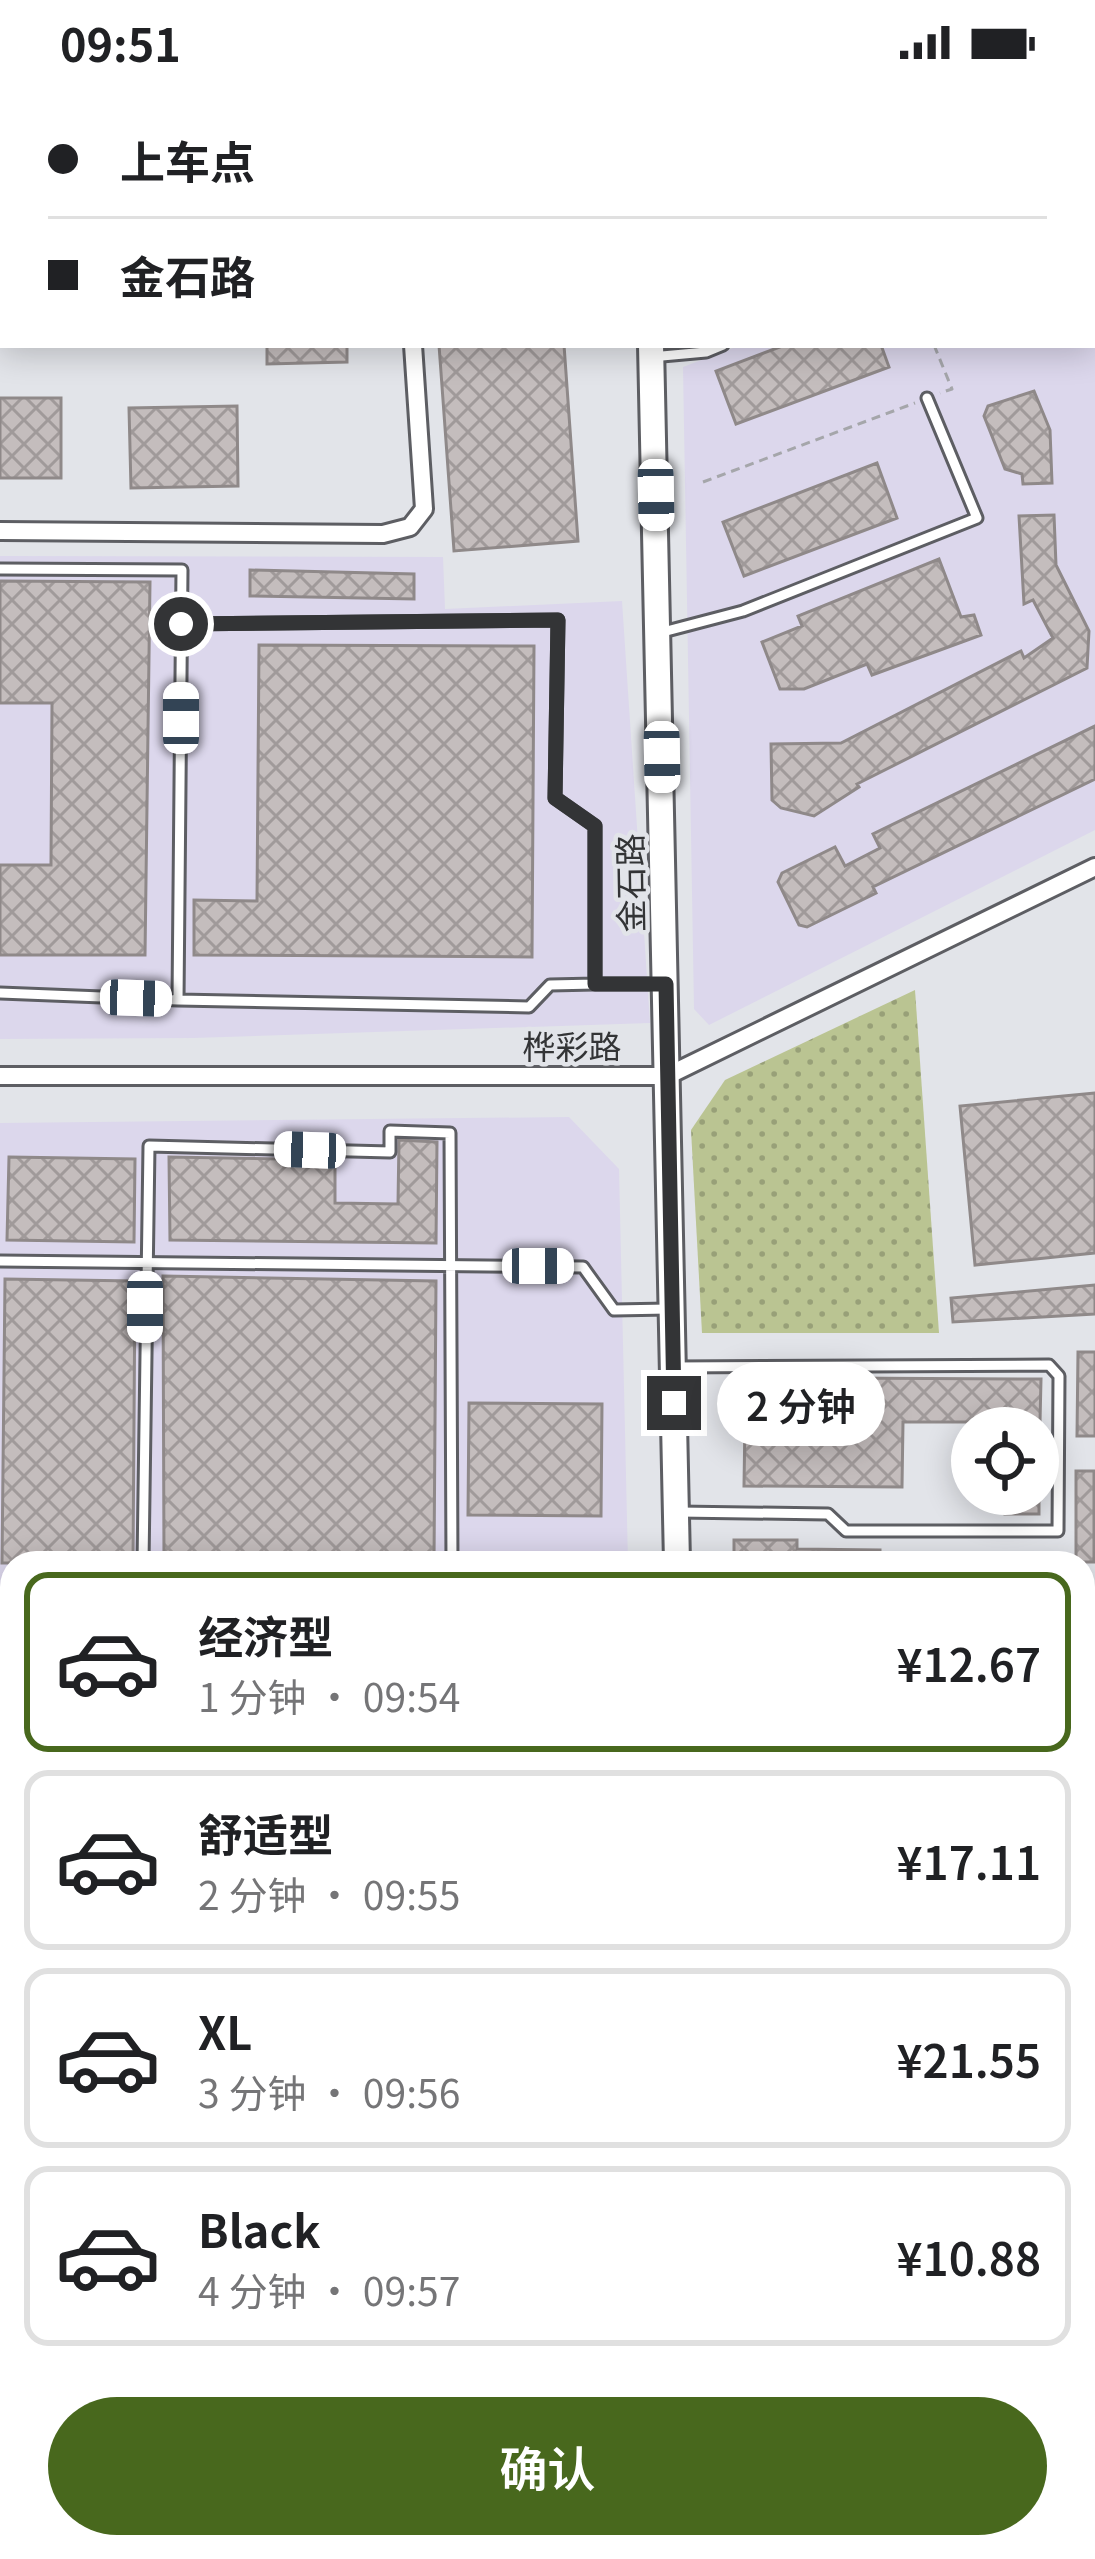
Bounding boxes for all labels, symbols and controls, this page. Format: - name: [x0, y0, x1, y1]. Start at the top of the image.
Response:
- text: 09:51: [60, 10, 181, 75]
- text: 上车点: [120, 127, 255, 192]
- text: 金石路: [120, 242, 255, 307]
- car: [637, 459, 675, 531]
- route start: [154, 597, 208, 651]
- car: [163, 682, 199, 754]
- car: [643, 721, 681, 793]
- street label: 金石路: [604, 833, 654, 933]
- car: [99, 979, 173, 1017]
- street label: 桦彩路: [523, 1021, 622, 1069]
- car: [273, 1131, 347, 1169]
- car: [502, 1248, 574, 1284]
- car: [127, 1271, 163, 1343]
- callout: 2 分钟: [716, 1361, 884, 1445]
- route end: [647, 1376, 701, 1430]
- text: 2 分钟: [746, 1376, 856, 1432]
- map controls: [951, 1407, 1059, 1515]
- button: locate: [951, 1407, 1059, 1515]
- text: 经济型: [198, 1602, 333, 1667]
- icon: car: [54, 1608, 162, 1716]
- text: ¥12.67: [897, 1630, 1041, 1695]
- text: 1 分钟 · 09:54: [198, 1667, 460, 1723]
- text: 舒适型: [198, 1800, 333, 1865]
- icon: car: [54, 1806, 162, 1914]
- text: ¥17.11: [897, 1828, 1041, 1893]
- text: 2 分钟 · 09:55: [198, 1865, 460, 1921]
- text: XL: [198, 1998, 252, 2063]
- icon: car: [54, 2004, 162, 2112]
- text: ¥21.55: [897, 2026, 1041, 2091]
- text: 3 分钟 · 09:56: [198, 2063, 460, 2119]
- text: Black: [198, 2196, 320, 2261]
- icon: car: [54, 2202, 162, 2310]
- text: ¥10.88: [897, 2224, 1041, 2289]
- text: 4 分钟 · 09:57: [198, 2261, 460, 2317]
- button: 确认: [48, 2397, 1047, 2535]

